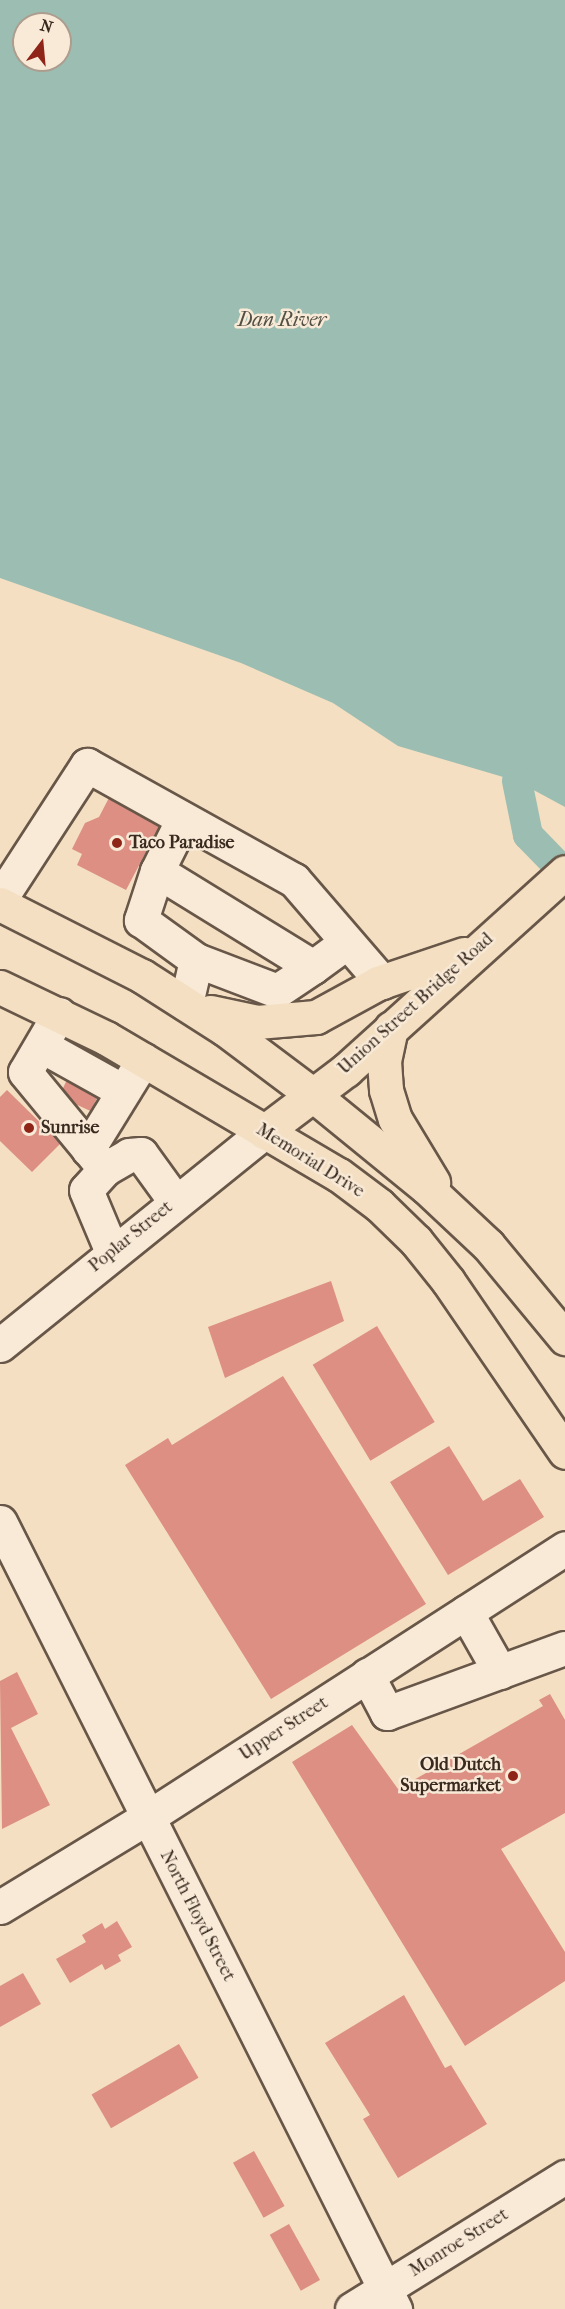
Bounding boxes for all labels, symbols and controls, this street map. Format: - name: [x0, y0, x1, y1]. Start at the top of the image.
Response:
- north arrow: [12, 12, 72, 72]
- text: N: [38, 15, 55, 37]
- water label: Dan River: [238, 307, 326, 331]
- place label: Taco Paradise: [129, 832, 235, 854]
- marker: Taco Paradise: [110, 836, 124, 850]
- street label: Union Street Bridge Road: [334, 929, 498, 1079]
- place label: Sunrise: [41, 1117, 99, 1139]
- street label: Memorial Drive: [252, 1119, 368, 1203]
- marker: Sunrise: [22, 1121, 36, 1135]
- street label: Poplar Street: [85, 1197, 177, 1277]
- street label: Upper Street: [236, 1692, 332, 1766]
- place label: Old Dutch Supermarket: [400, 1755, 501, 1798]
- marker: Old Dutch Supermarket: [506, 1769, 520, 1783]
- street label: North Floyd Street: [155, 1847, 239, 1985]
- street label: Monroe Street: [406, 2204, 512, 2282]

